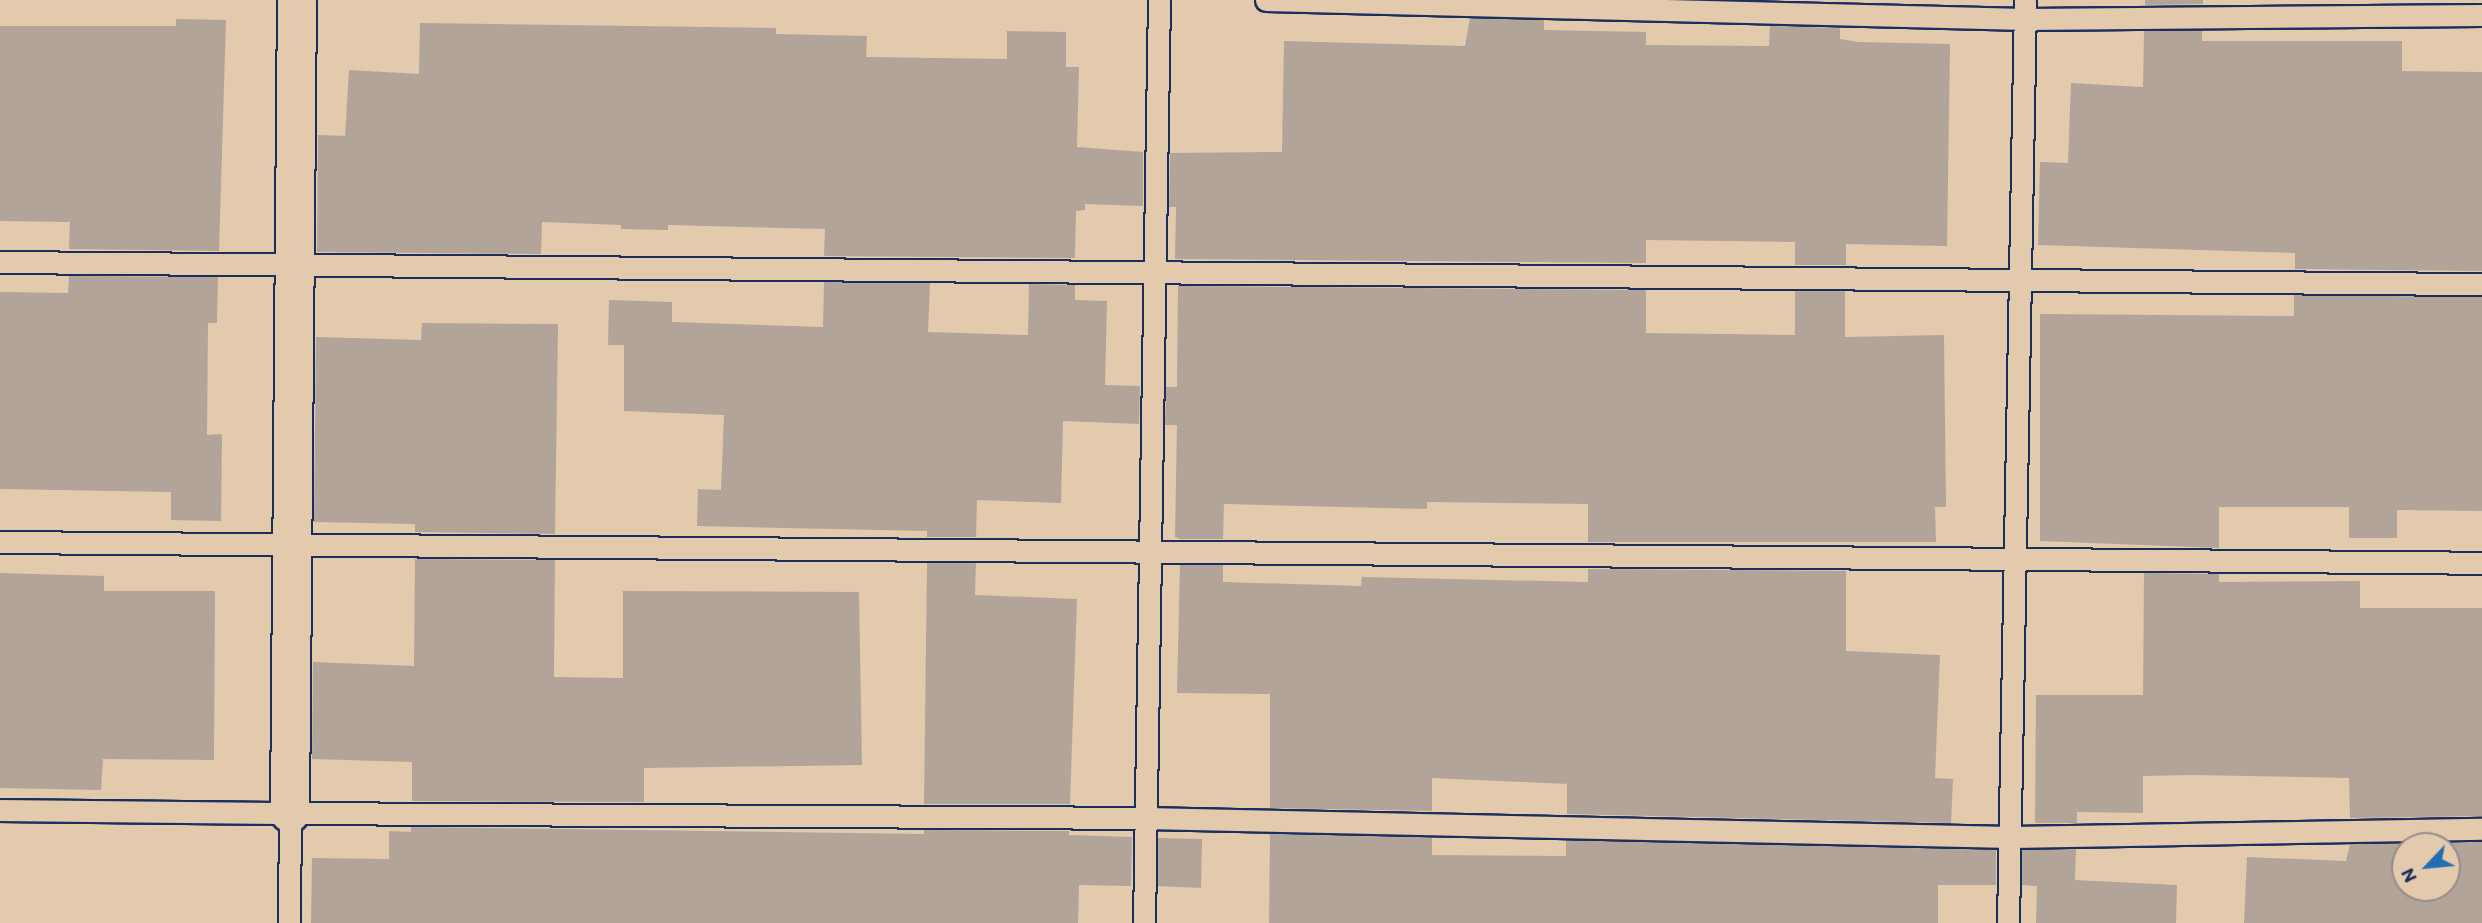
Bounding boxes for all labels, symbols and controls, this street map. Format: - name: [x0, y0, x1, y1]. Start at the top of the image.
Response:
- north arrow: [2391, 832, 2461, 902]
- text: N: [2395, 865, 2422, 886]

